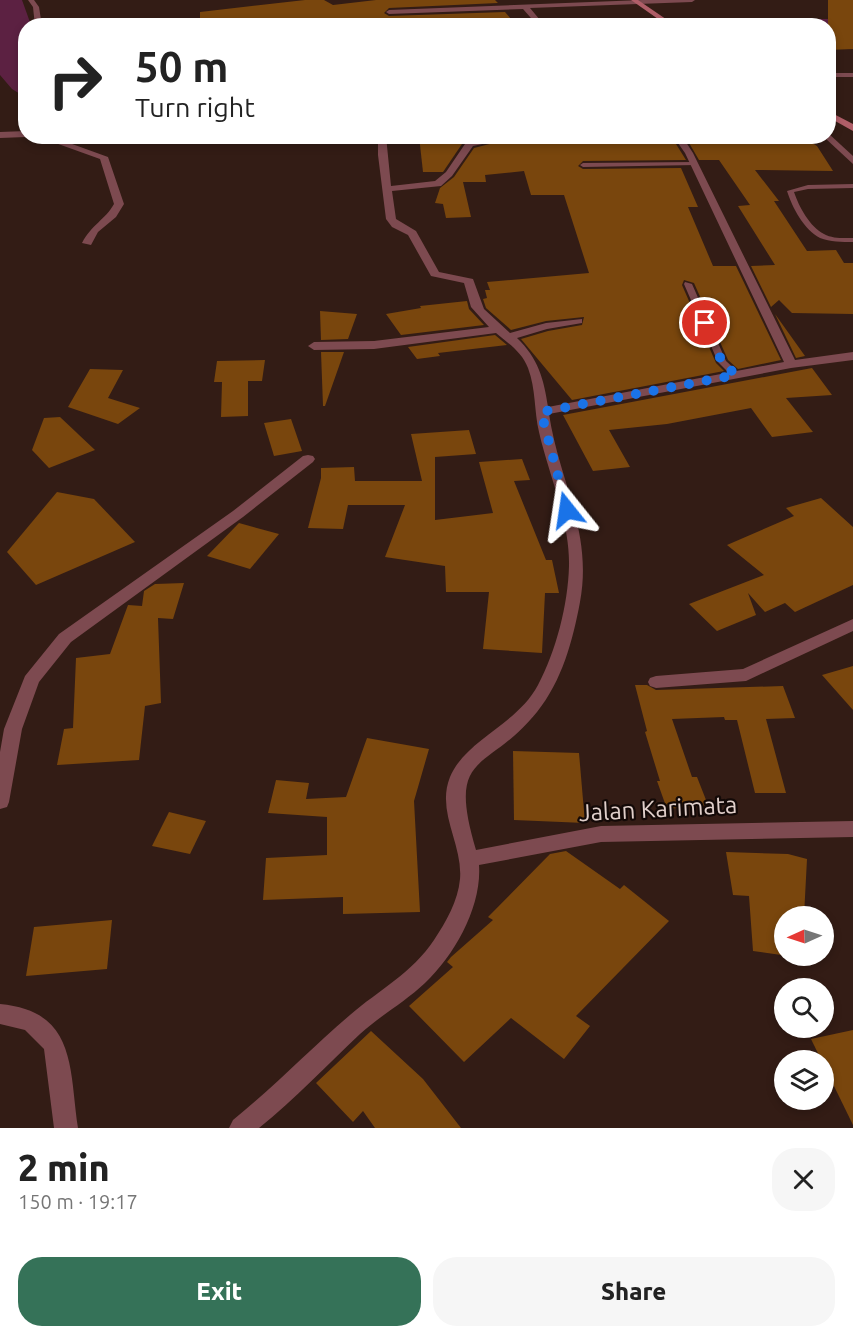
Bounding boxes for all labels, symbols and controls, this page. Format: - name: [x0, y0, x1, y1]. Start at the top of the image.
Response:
- icon: right: [36, 42, 114, 120]
- text: 50 m: [135, 43, 229, 90]
- text: Turn right: [135, 92, 255, 122]
- pin: [679, 297, 730, 348]
- icon: arrive: [688, 306, 721, 339]
- position arrow: [535, 478, 599, 542]
- street label: Jalan Karimata: [578, 791, 738, 826]
- north arrow: [774, 906, 834, 966]
- map controls: [774, 906, 834, 1110]
- button: search: [774, 978, 834, 1038]
- button: layers: [774, 1050, 834, 1110]
- text: 2 min: [18, 1147, 110, 1188]
- button: close: [772, 1148, 835, 1211]
- text: 150 m · 19:17: [18, 1190, 138, 1213]
- button: Exit: [18, 1257, 421, 1326]
- button: Share: [433, 1257, 835, 1326]

